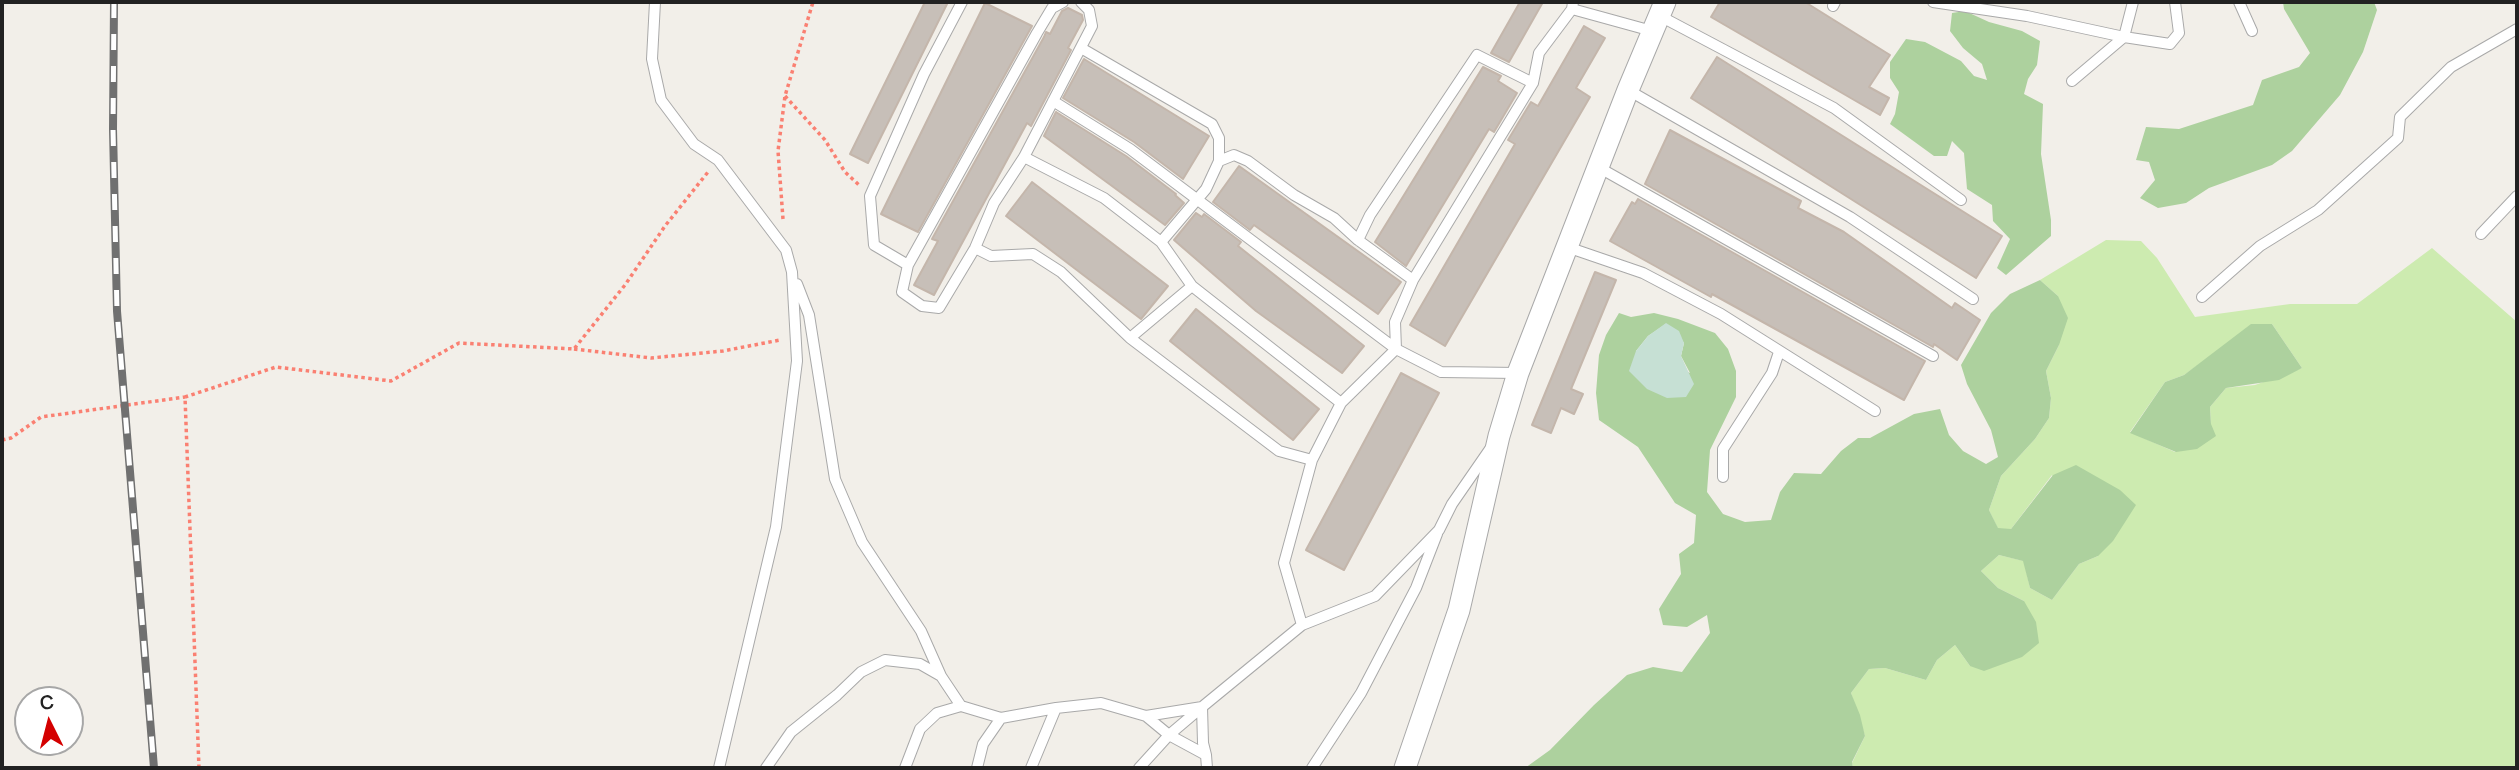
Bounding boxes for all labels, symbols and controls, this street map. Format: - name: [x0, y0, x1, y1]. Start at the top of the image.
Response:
- north arrow: [14, 686, 84, 756]
- text: С: [39, 688, 55, 716]

